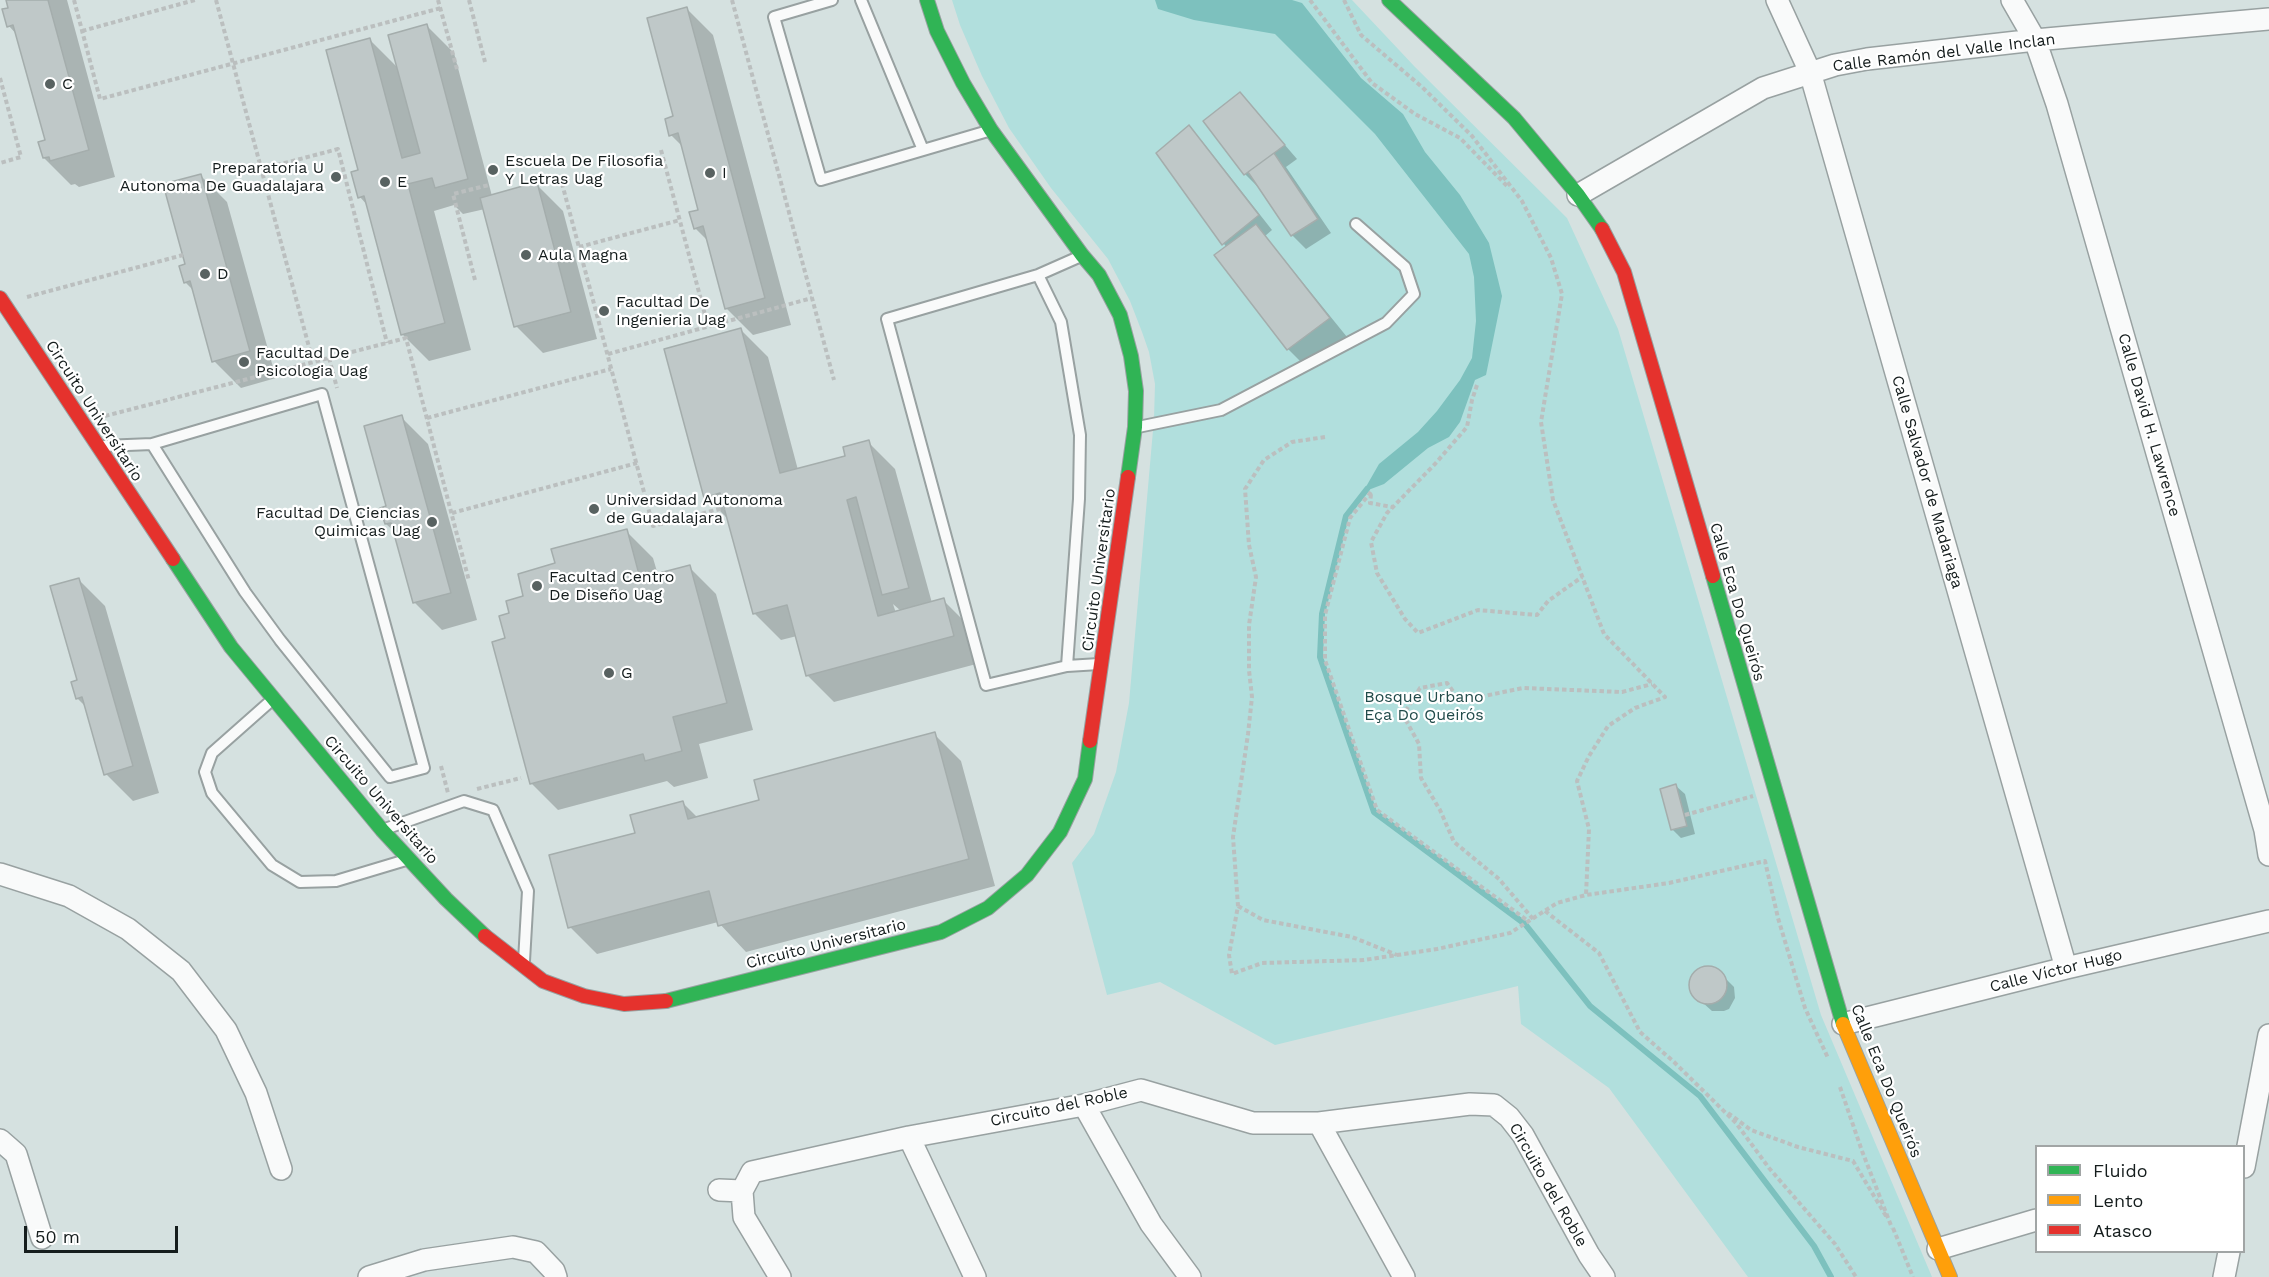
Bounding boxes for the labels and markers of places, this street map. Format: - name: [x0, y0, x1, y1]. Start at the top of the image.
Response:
- place label: C: [62, 74, 73, 94]
- marker: C: [43, 77, 57, 91]
- place label: Escuela De Filosofia Y Letras Uag: [505, 151, 663, 189]
- place label: Preparatoria U Autonoma De Guadalajara: [120, 158, 324, 196]
- marker: Escuela De Filosofia Y Letras Uag: [486, 163, 500, 177]
- place label: I: [722, 163, 727, 183]
- marker: I: [703, 166, 717, 180]
- marker: Preparatoria U Autonoma De Guadalajara: [329, 170, 343, 184]
- place label: E: [397, 172, 407, 192]
- marker: E: [378, 175, 392, 189]
- place label: Aula Magna: [538, 245, 628, 265]
- marker: Aula Magna: [519, 248, 533, 262]
- place label: D: [217, 264, 229, 284]
- marker: D: [198, 267, 212, 281]
- place label: Facultad De Ingenieria Uag: [616, 292, 726, 330]
- marker: Facultad De Ingenieria Uag: [597, 304, 611, 318]
- place label: Facultad De Psicologia Uag: [256, 343, 367, 381]
- marker: Facultad De Psicologia Uag: [237, 355, 251, 369]
- place label: Universidad Autonoma de Guadalajara: [606, 490, 783, 528]
- marker: Universidad Autonoma de Guadalajara: [587, 502, 601, 516]
- place label: Facultad De Ciencias Quimicas Uag: [256, 503, 420, 541]
- marker: Facultad De Ciencias Quimicas Uag: [425, 515, 439, 529]
- place label: Facultad Centro De Diseño Uag: [549, 567, 674, 605]
- marker: Facultad Centro De Diseño Uag: [530, 579, 544, 593]
- place label: G: [621, 663, 633, 683]
- marker: G: [602, 666, 616, 680]

